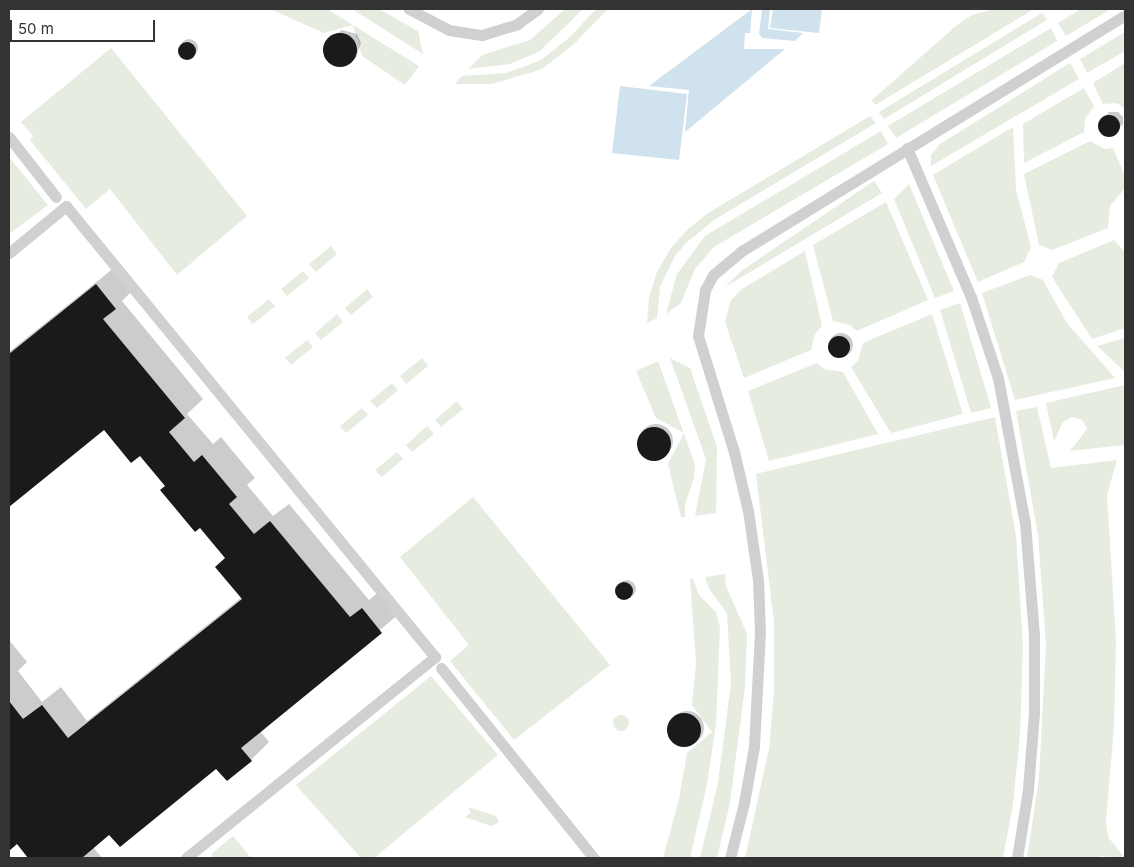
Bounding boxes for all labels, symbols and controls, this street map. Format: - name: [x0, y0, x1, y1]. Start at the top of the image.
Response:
- scale bar: [12, 10, 158, 42]
- text: 50 m: [18, 19, 54, 38]

